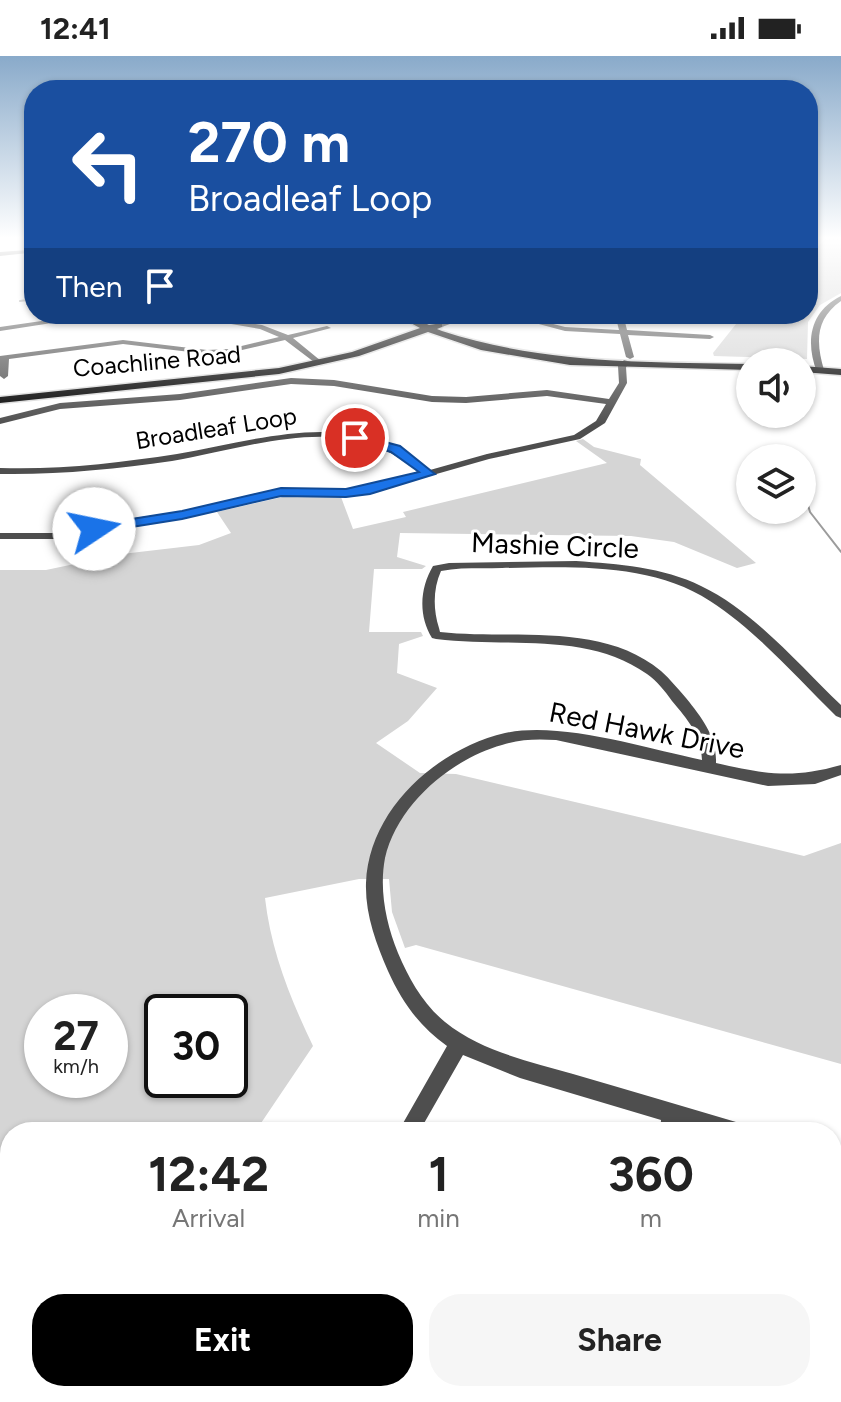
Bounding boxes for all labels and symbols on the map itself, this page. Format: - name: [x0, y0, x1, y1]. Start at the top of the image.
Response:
- street label: Coachline Road: [72, 339, 242, 383]
- street label: Broadleaf Loop: [133, 401, 299, 455]
- pin: [321, 404, 389, 472]
- position arrow: [52, 487, 136, 571]
- street label: Mashie Circle: [470, 525, 640, 565]
- street label: Red Hawk Drive: [546, 694, 748, 766]
- speed limit sign: 30: [144, 994, 248, 1098]

